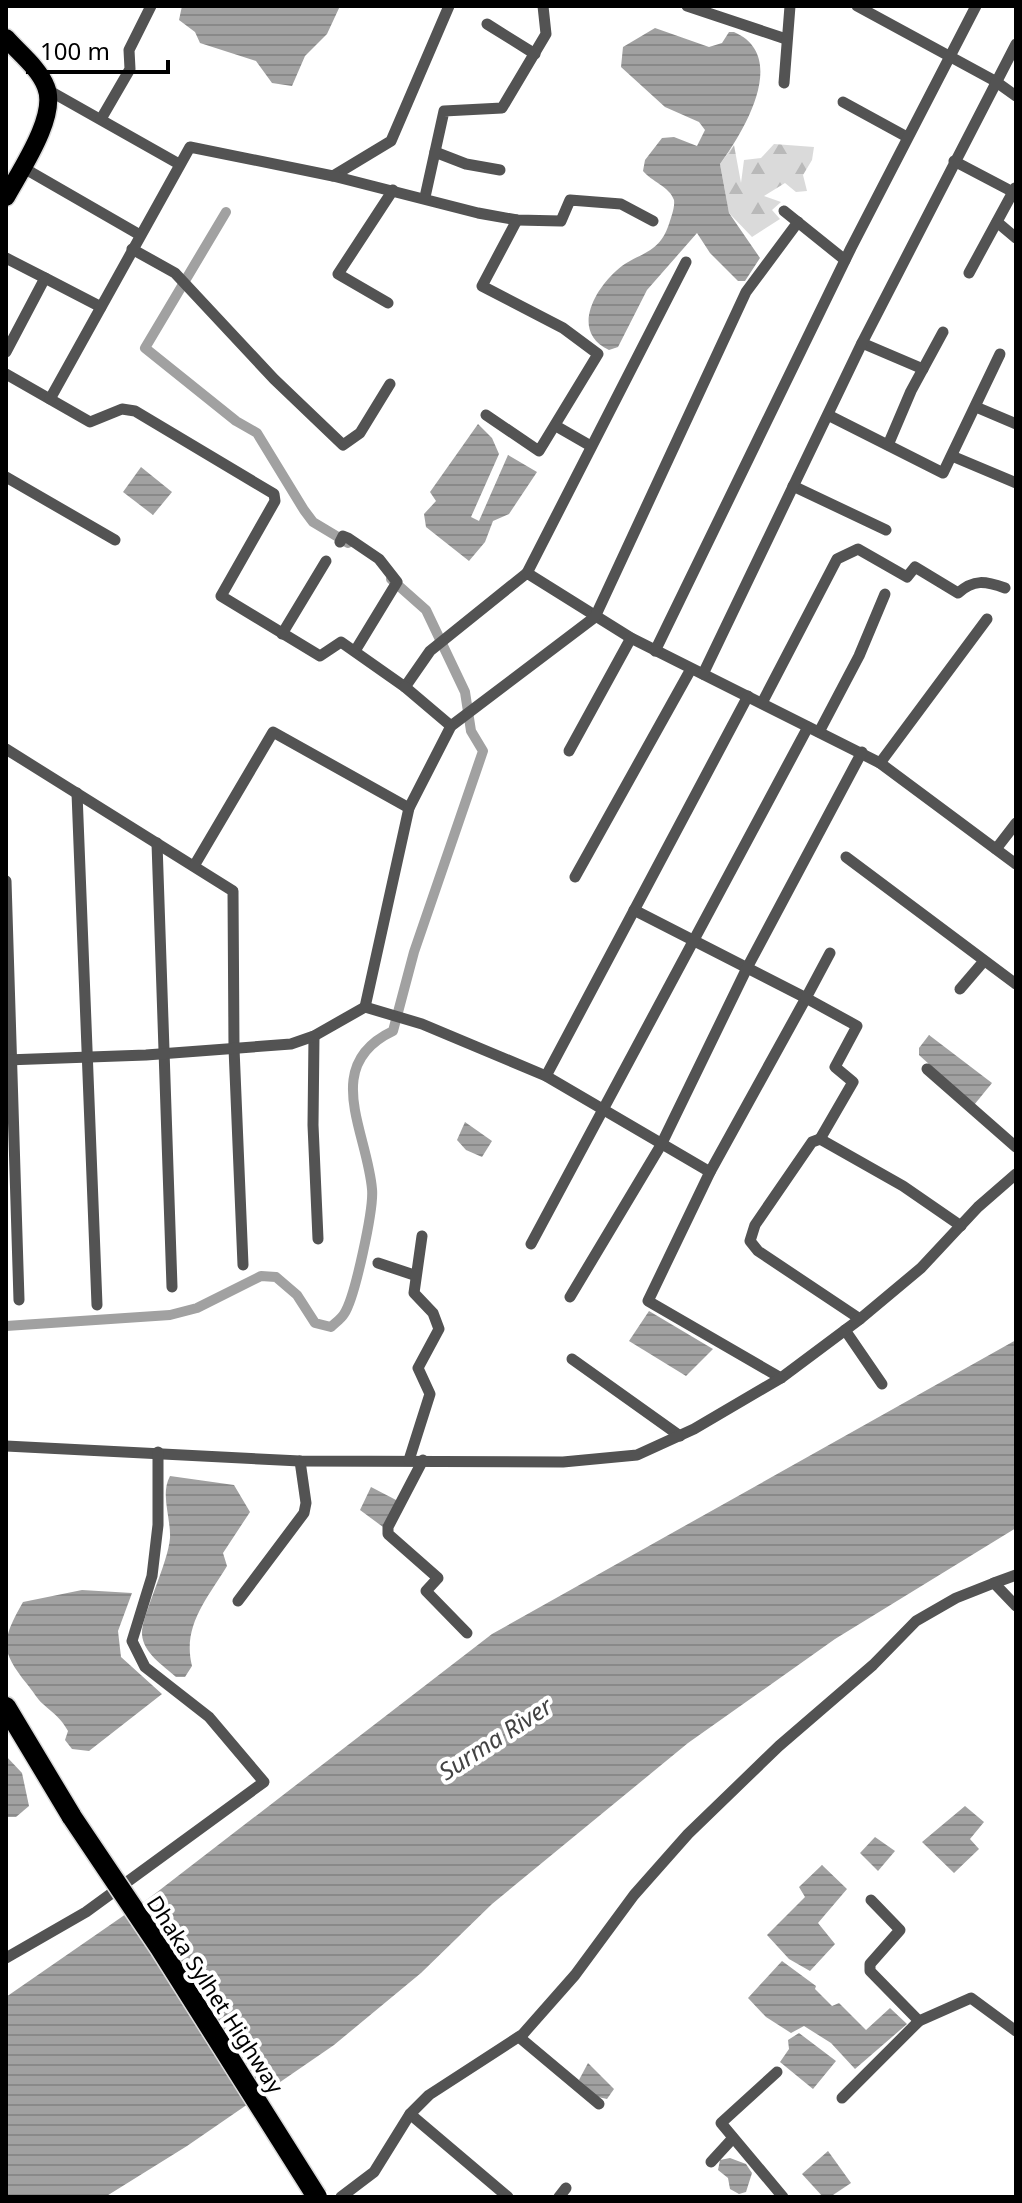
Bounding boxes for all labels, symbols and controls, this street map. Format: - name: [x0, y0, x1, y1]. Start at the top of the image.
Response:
- scale bar: [28, 24, 168, 74]
- text: 100 m: [40, 34, 110, 67]
- water label: Surma River: [432, 1688, 559, 1787]
- street label: Dhaka Sylhet Highway: [141, 1889, 292, 2099]

